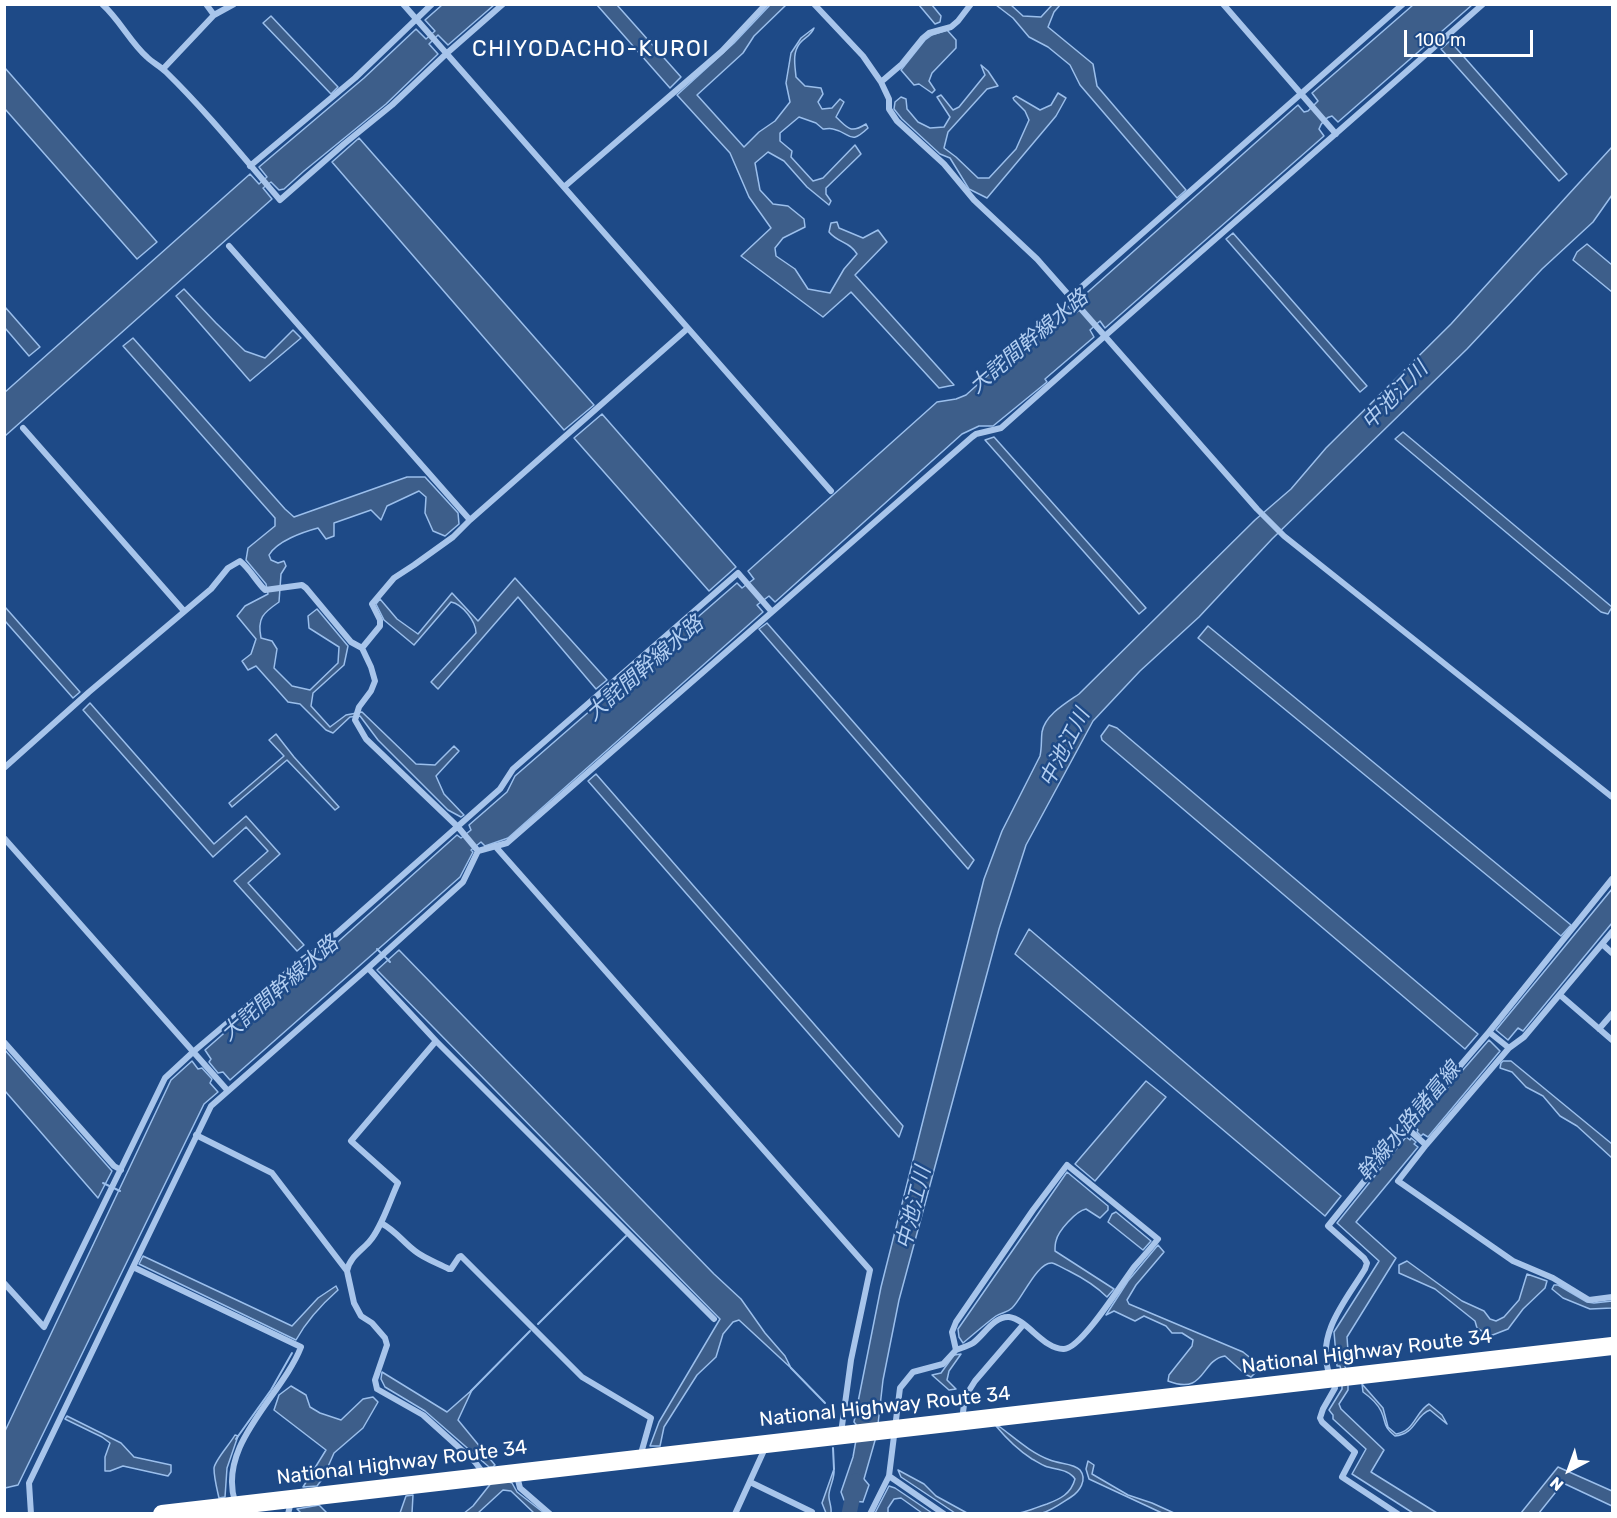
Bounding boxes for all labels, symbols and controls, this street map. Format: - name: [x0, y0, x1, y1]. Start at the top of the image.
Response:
- scale bar: [1407, 18, 1536, 56]
- text: 100 m: [1415, 29, 1466, 51]
- district label: CHIYODACHO-KUROI: [472, 37, 710, 63]
- water label: 大詫間幹線水路: [965, 285, 1093, 399]
- water label: 中池江川: [1357, 357, 1433, 435]
- water label: 大詫間幹線水路: [581, 611, 709, 727]
- water label: 中池江川: [1035, 705, 1095, 791]
- water label: 大詫間幹線水路: [216, 931, 344, 1047]
- water label: 幹線水路諸富線: [1352, 1058, 1466, 1186]
- water label: 中池江川: [892, 1164, 936, 1252]
- street label: National Highway Route 34: [1240, 1325, 1494, 1379]
- street label: National Highway Route 34: [758, 1382, 1012, 1432]
- street label: National Highway Route 34: [275, 1436, 529, 1490]
- north arrow: [1539, 1440, 1599, 1500]
- text: N: [1546, 1473, 1567, 1495]

